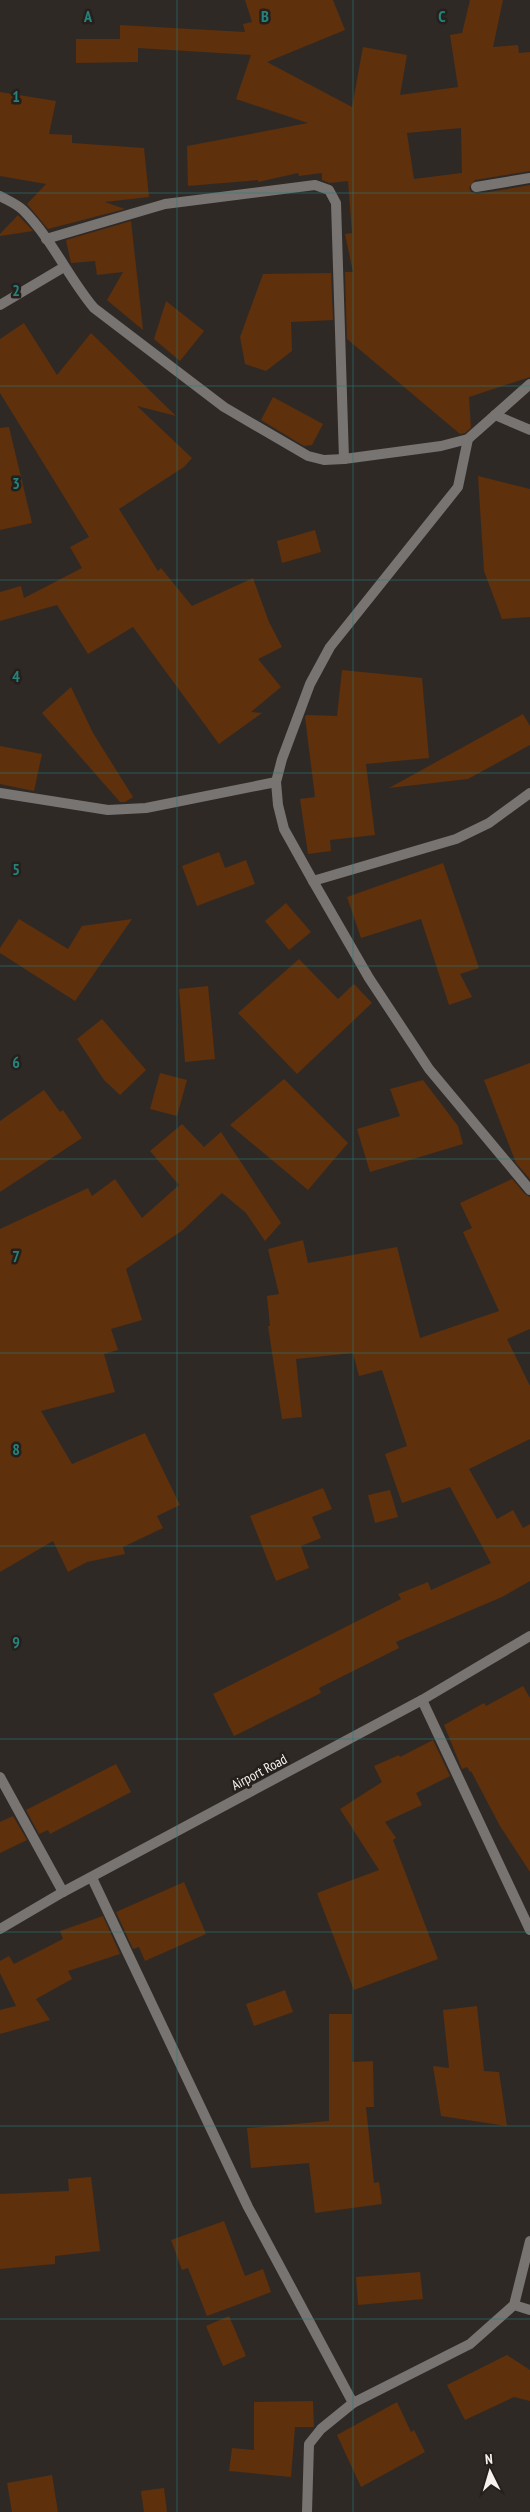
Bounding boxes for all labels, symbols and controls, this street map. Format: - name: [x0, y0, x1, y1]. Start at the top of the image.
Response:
- text: A: [83, 6, 93, 26]
- text: B: [261, 6, 269, 26]
- text: C: [438, 6, 446, 26]
- text: 1: [12, 86, 20, 106]
- text: 2: [12, 280, 20, 300]
- text: 3: [12, 473, 20, 493]
- text: 4: [12, 666, 20, 686]
- text: 5: [12, 859, 20, 879]
- text: 6: [12, 1052, 20, 1072]
- text: 7: [12, 1246, 20, 1266]
- text: 8: [12, 1439, 20, 1459]
- text: 9: [12, 1632, 20, 1652]
- street label: Airport Road: [228, 1750, 290, 1794]
- north arrow: [465, 2447, 515, 2497]
- text: N: [484, 2450, 493, 2468]

